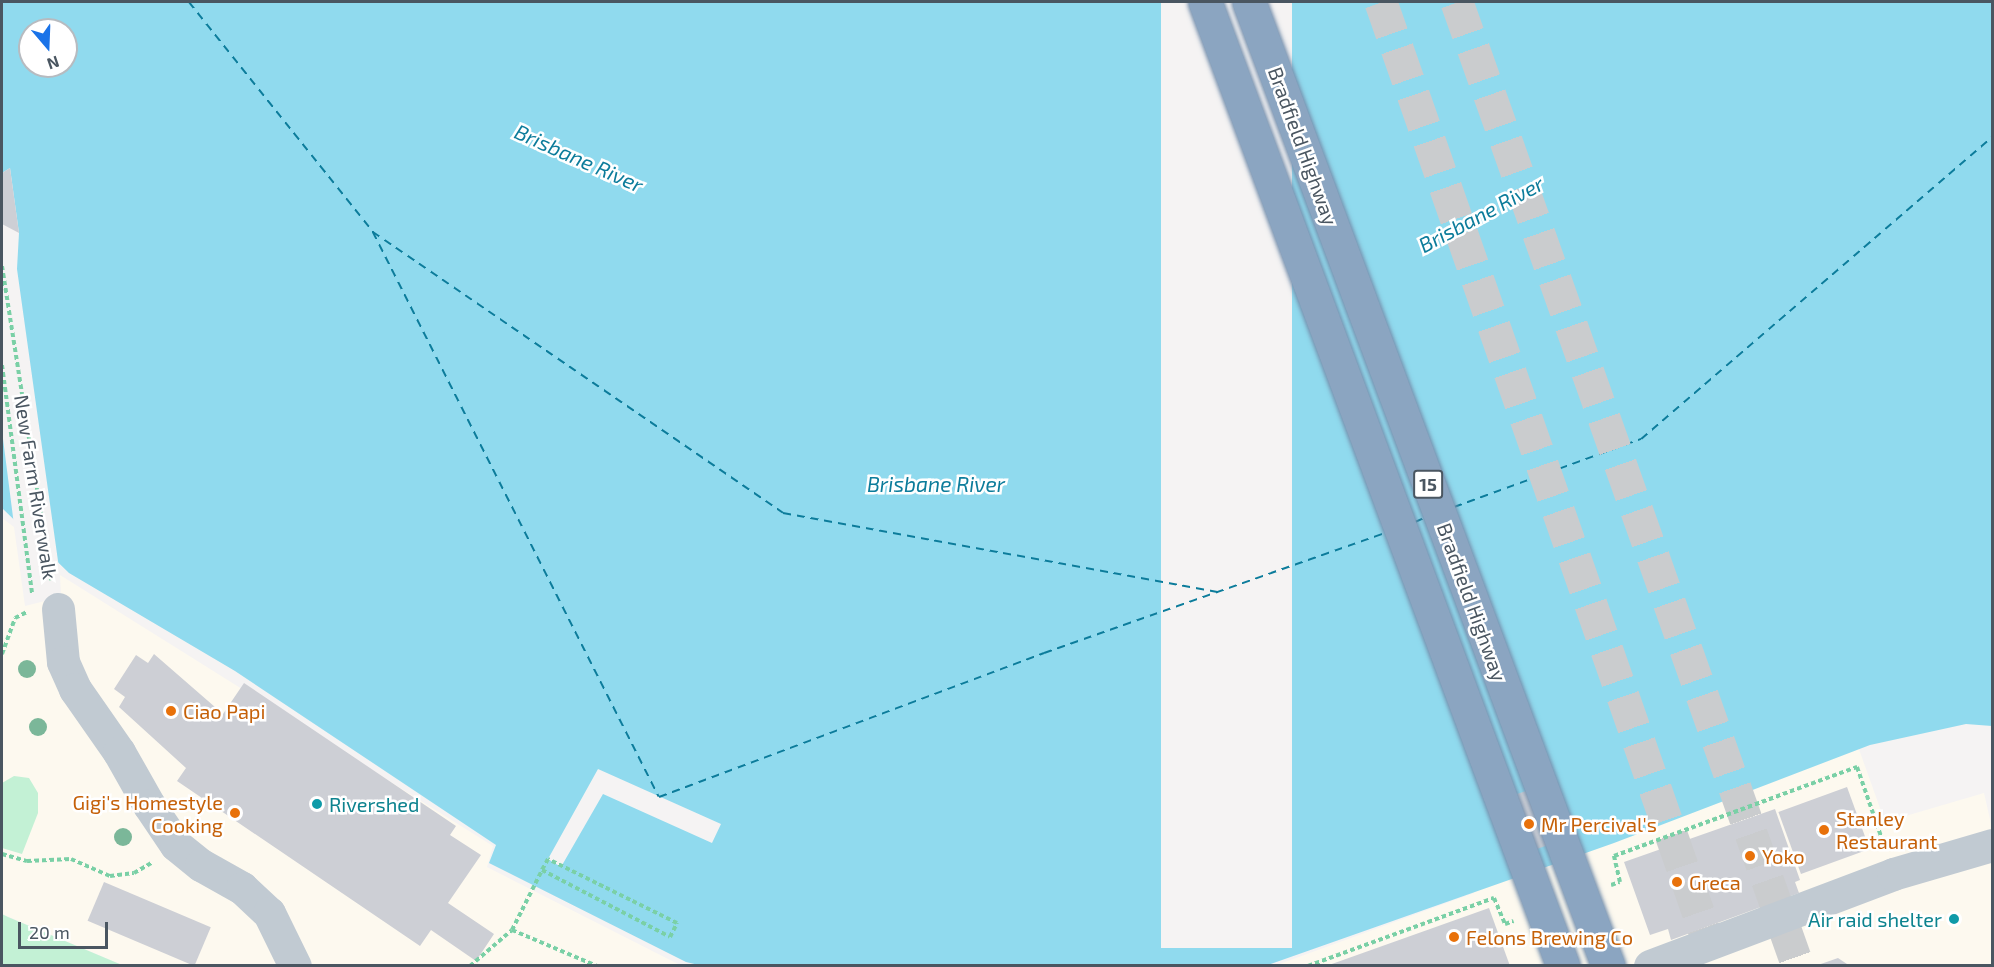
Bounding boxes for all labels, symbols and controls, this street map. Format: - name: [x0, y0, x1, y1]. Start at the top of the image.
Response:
- north arrow: [18, 18, 78, 78]
- text: N: [45, 53, 62, 74]
- street label: Bradfield Highway: [1263, 64, 1343, 228]
- water label: Brisbane River: [511, 118, 647, 198]
- water label: Brisbane River: [1414, 170, 1548, 258]
- street label: New Farm Riverwalk: [10, 393, 62, 581]
- road number: 15: [1413, 469, 1443, 499]
- water label: Brisbane River: [867, 471, 1005, 497]
- street label: Bradfield Highway: [1432, 520, 1512, 684]
- place label: Ciao Papi: [183, 699, 265, 723]
- marker: Ciao Papi: [164, 704, 178, 718]
- place label: Gigi's Homestyle Cooking: [73, 790, 223, 837]
- place label: Rivershed: [329, 792, 420, 816]
- marker: Rivershed: [310, 797, 324, 811]
- marker: Gigi's Homestyle Cooking: [228, 806, 242, 820]
- place label: Stanley Restaurant: [1836, 807, 1937, 854]
- place label: Mr Percival's: [1541, 812, 1657, 836]
- marker: Mr Percival's: [1522, 817, 1536, 831]
- marker: Stanley Restaurant: [1817, 823, 1831, 837]
- place label: Yoko: [1762, 844, 1805, 868]
- marker: Yoko: [1743, 849, 1757, 863]
- place label: Greca: [1689, 870, 1741, 894]
- marker: Greca: [1670, 875, 1684, 889]
- place label: Air raid shelter: [1808, 907, 1942, 931]
- scale bar: [21, 910, 111, 948]
- marker: Air raid shelter: [1947, 912, 1961, 926]
- text: 20 m: [29, 921, 70, 943]
- place label: Felons Brewing Co: [1466, 925, 1633, 949]
- marker: Felons Brewing Co: [1447, 930, 1461, 944]

